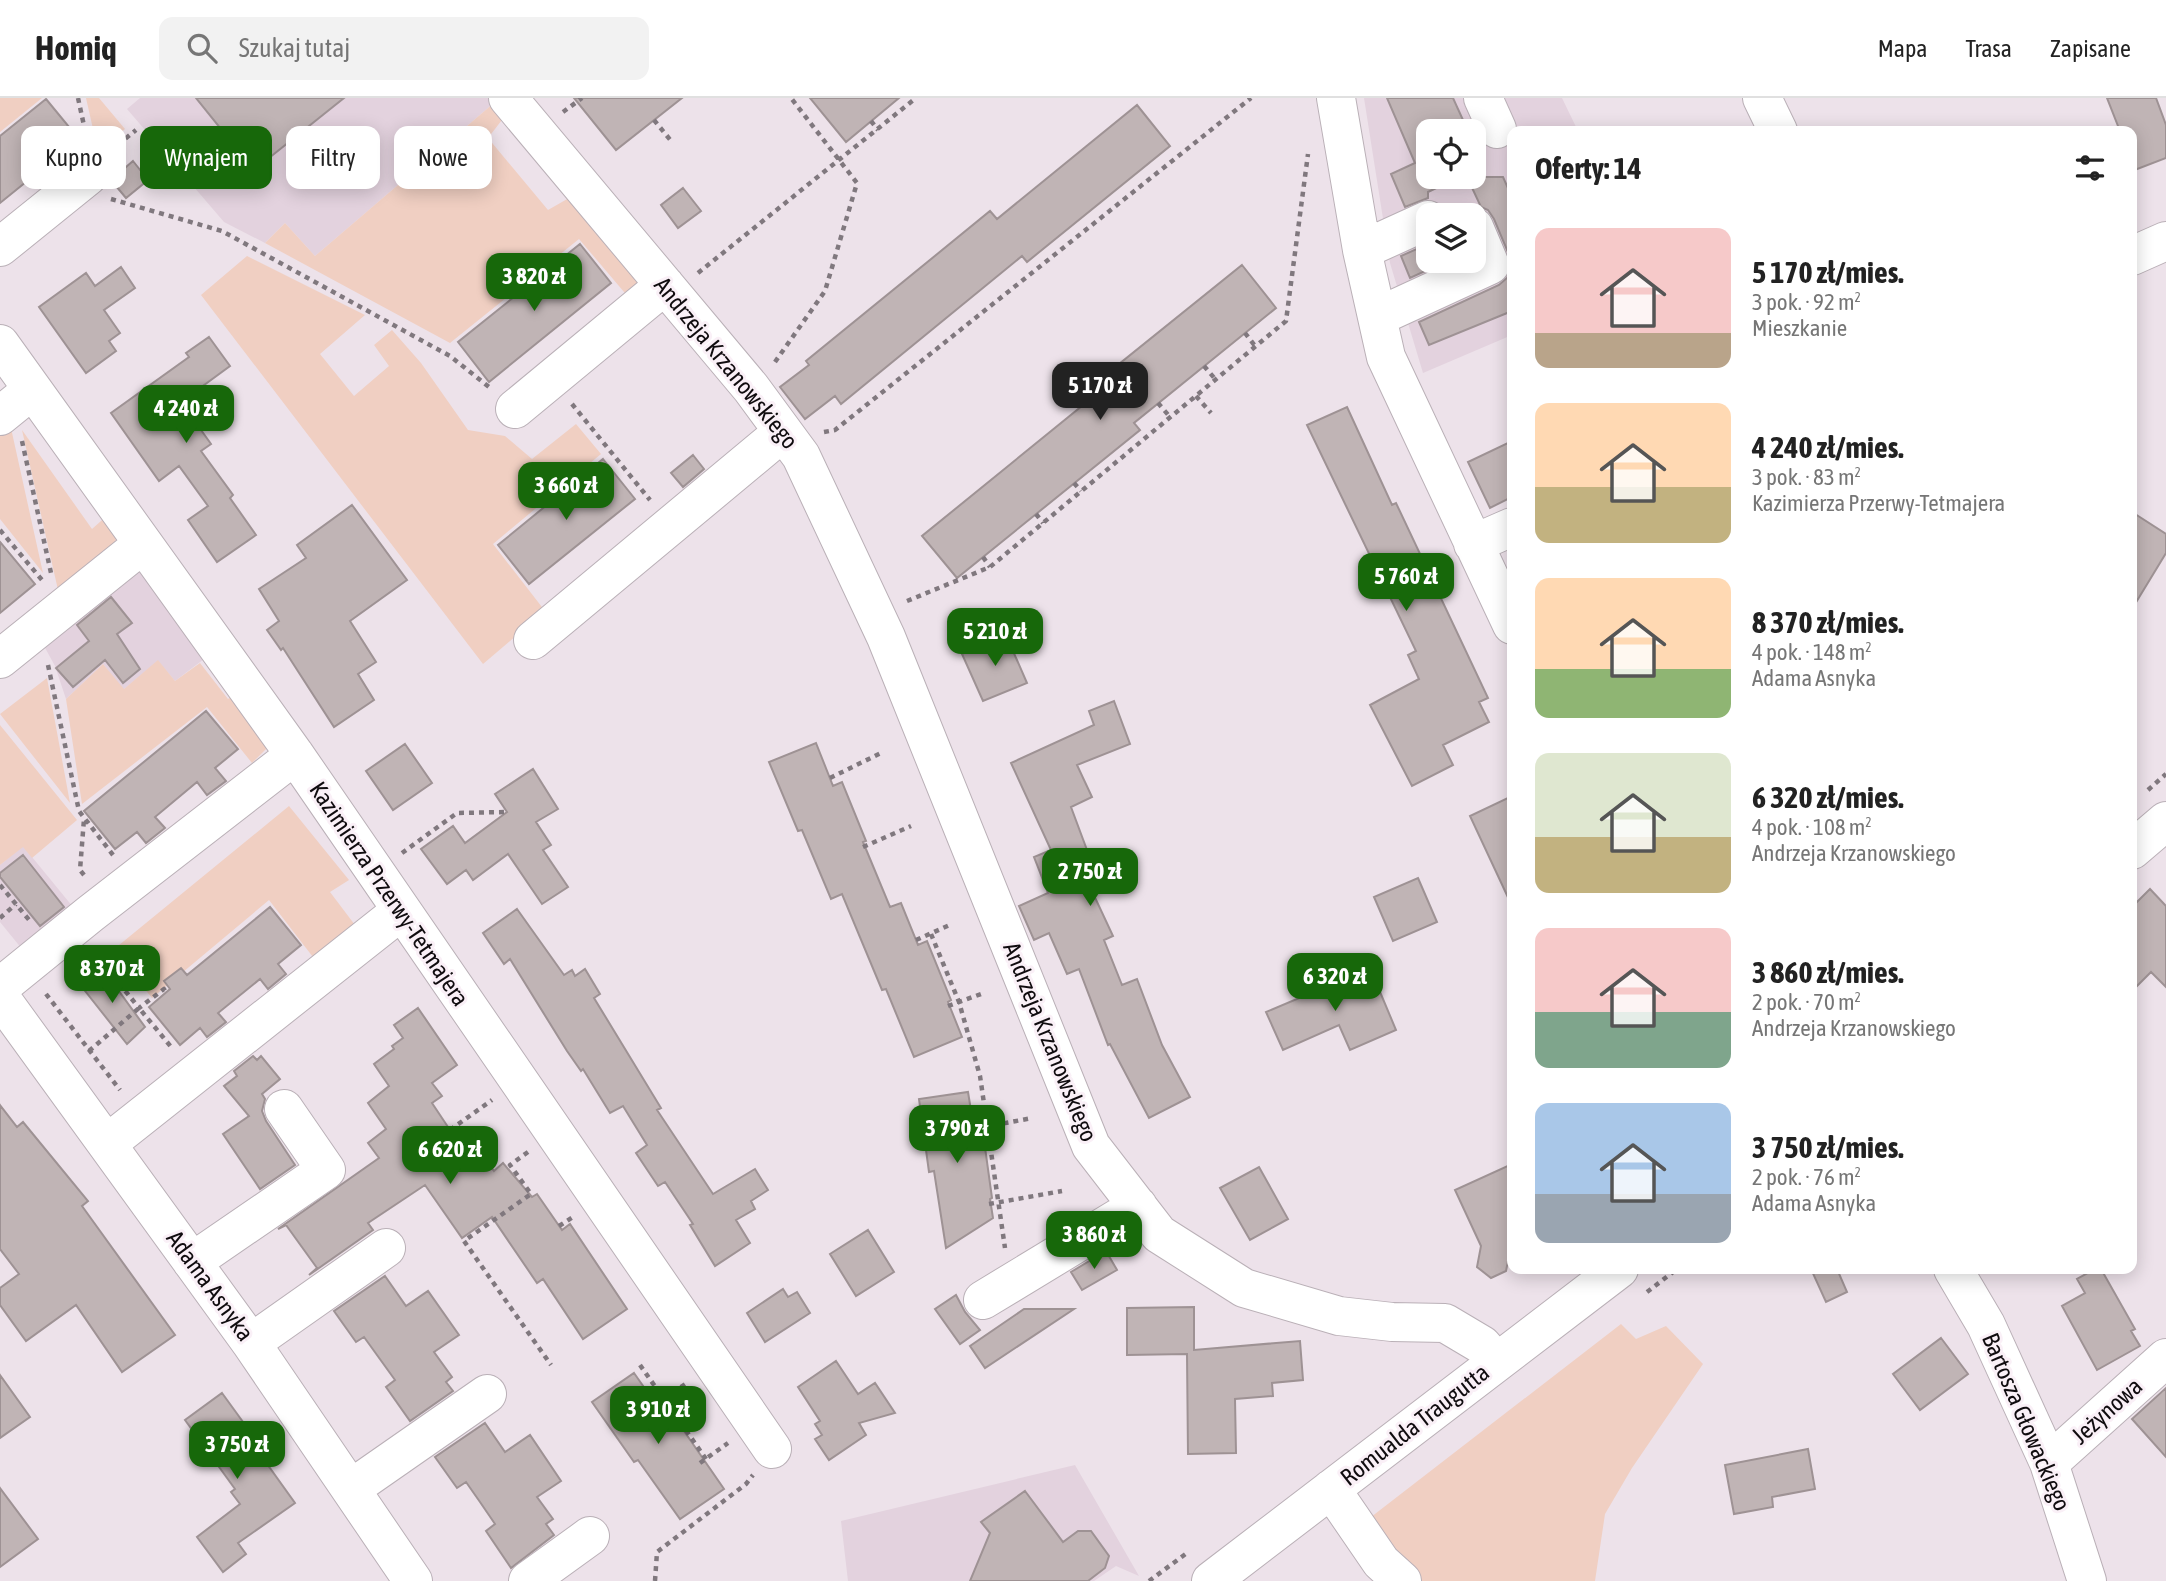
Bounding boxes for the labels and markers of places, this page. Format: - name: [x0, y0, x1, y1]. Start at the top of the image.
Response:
- pin: 3 820 zł: [462, 254, 606, 313]
- pin: 5 170 zł: [1028, 362, 1172, 422]
- pin: 4 240 zł: [114, 386, 258, 445]
- pin: 3 660 zł: [494, 462, 638, 522]
- pin: 5 760 zł: [1334, 554, 1478, 613]
- pin: 5 210 zł: [923, 608, 1067, 668]
- pin: 2 750 zł: [1018, 848, 1162, 908]
- pin: 8 370 zł: [40, 946, 184, 1005]
- pin: 6 320 zł: [1263, 954, 1407, 1013]
- pin: 3 790 zł: [885, 1105, 1029, 1165]
- pin: 6 620 zł: [378, 1126, 522, 1186]
- pin: 3 860 zł: [1022, 1212, 1166, 1271]
- pin: 3 910 zł: [586, 1386, 730, 1446]
- pin: 3 750 zł: [165, 1422, 309, 1481]

